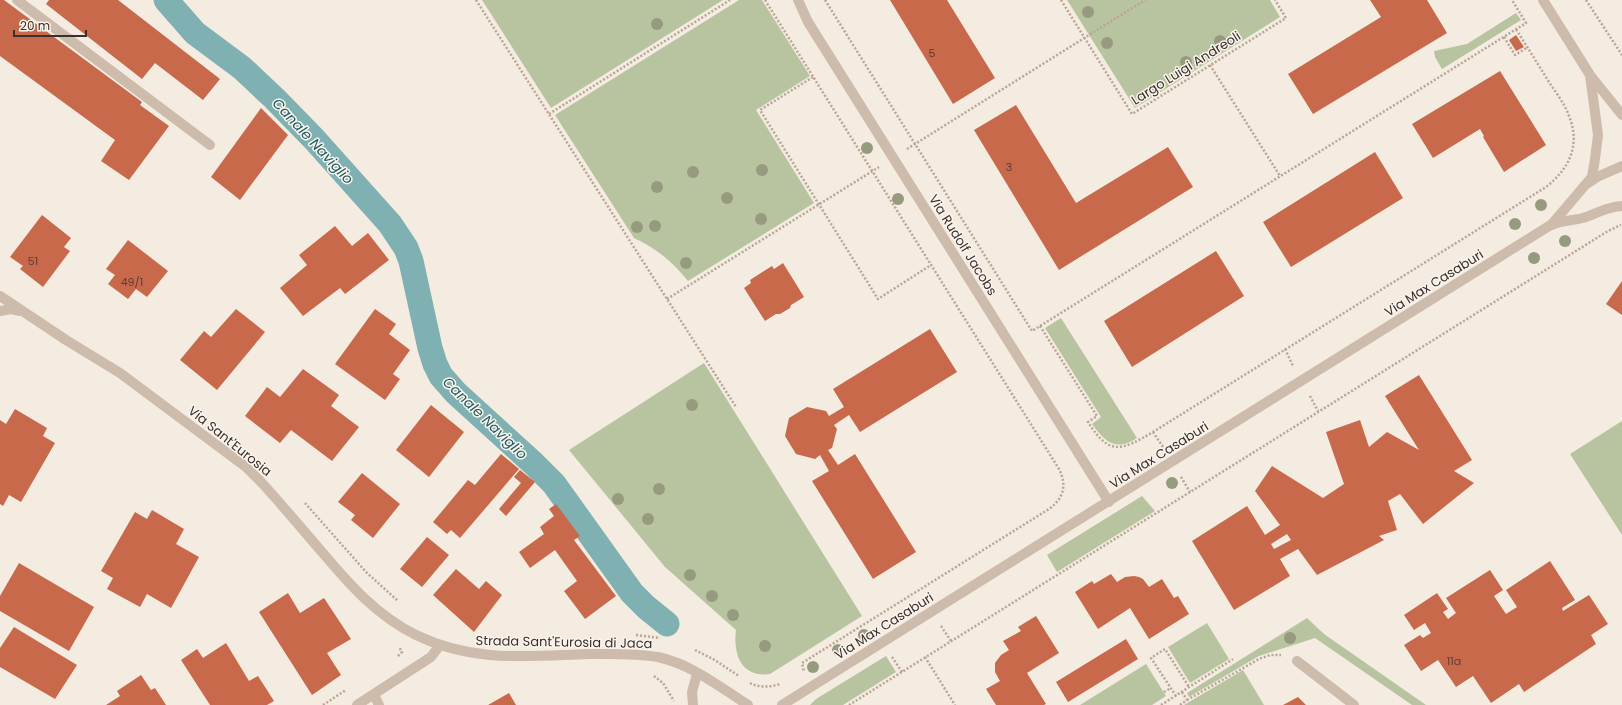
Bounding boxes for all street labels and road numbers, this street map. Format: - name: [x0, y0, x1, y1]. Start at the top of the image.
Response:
- street label: Largo Luigi Andreoli: [1128, 27, 1244, 109]
- street label: Via Rudolf Jacobs: [924, 191, 1002, 299]
- street label: Via Max Casaburi: [1381, 245, 1487, 321]
- street label: Via Sant'Eurosia: [184, 401, 276, 481]
- street label: Via Max Casaburi: [1106, 417, 1212, 493]
- street label: Via Max Casaburi: [831, 588, 937, 664]
- street label: Strada Sant'Eurosia di Jaca: [475, 631, 653, 653]

